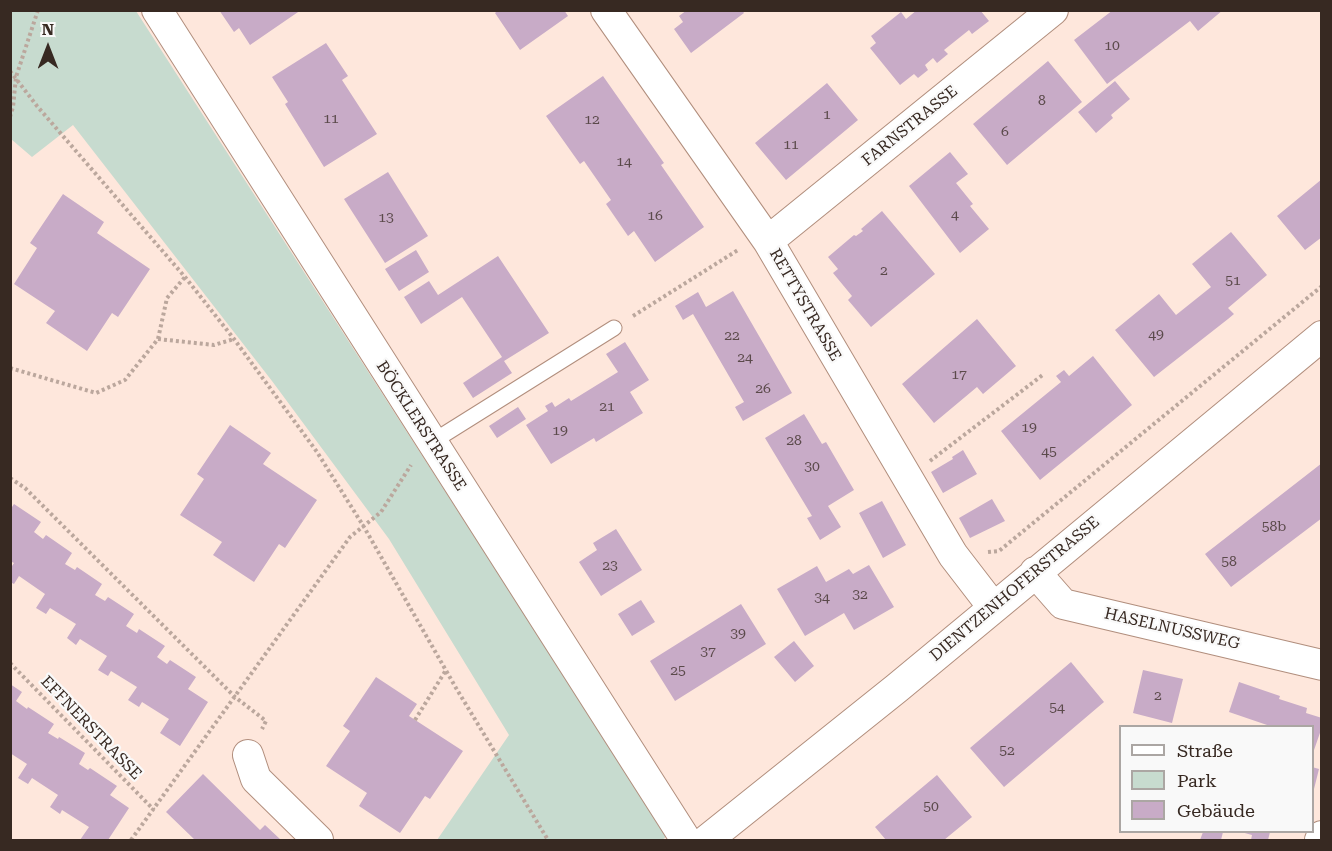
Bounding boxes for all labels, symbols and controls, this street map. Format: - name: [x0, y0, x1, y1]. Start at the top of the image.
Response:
- north arrow: [18, 18, 78, 78]
- text: N: [42, 20, 54, 39]
- house number: 10: [1104, 38, 1120, 54]
- street label: FARNSTRASSE: [858, 82, 962, 170]
- house number: 8: [1038, 93, 1046, 109]
- house number: 1: [823, 107, 831, 123]
- house number: 11: [323, 111, 339, 127]
- house number: 12: [584, 112, 600, 128]
- house number: 6: [1001, 124, 1009, 140]
- house number: 11: [783, 137, 799, 153]
- house number: 14: [616, 154, 632, 170]
- house number: 4: [951, 207, 959, 223]
- house number: 16: [647, 208, 663, 224]
- house number: 13: [378, 210, 394, 226]
- street label: RETTYSTRASSE: [765, 245, 845, 365]
- house number: 2: [880, 263, 888, 279]
- house number: 51: [1225, 273, 1241, 289]
- house number: 49: [1148, 327, 1164, 343]
- house number: 22: [724, 328, 740, 344]
- house number: 24: [737, 350, 753, 366]
- street label: BÖCKLERSTRASSE: [372, 357, 470, 495]
- house number: 17: [951, 367, 967, 383]
- house number: 26: [755, 381, 771, 397]
- house number: 21: [599, 399, 615, 415]
- house number: 19: [1021, 420, 1037, 436]
- house number: 19: [552, 423, 568, 439]
- house number: 28: [786, 433, 802, 449]
- house number: 45: [1041, 444, 1057, 460]
- house number: 30: [804, 459, 820, 475]
- street label: DIENTZENHOFERSTRASSE: [926, 512, 1104, 666]
- house number: 58b: [1262, 519, 1286, 535]
- house number: 58: [1221, 554, 1237, 570]
- house number: 23: [602, 558, 618, 574]
- house number: 32: [852, 587, 868, 603]
- house number: 34: [814, 590, 830, 606]
- street label: HASELNUSSWEG: [1102, 604, 1242, 654]
- house number: 39: [730, 626, 746, 642]
- house number: 37: [700, 644, 716, 660]
- house number: 25: [670, 663, 686, 679]
- street label: EFFNERSTRASSE: [37, 672, 145, 784]
- house number: 2: [1154, 688, 1162, 704]
- house number: 54: [1049, 700, 1065, 716]
- legend: [1119, 725, 1314, 833]
- text: Straße: [1177, 740, 1233, 761]
- house number: 52: [999, 743, 1015, 759]
- text: Park: [1177, 770, 1217, 791]
- house number: 50: [923, 799, 939, 815]
- text: Gebäude: [1177, 800, 1255, 821]

